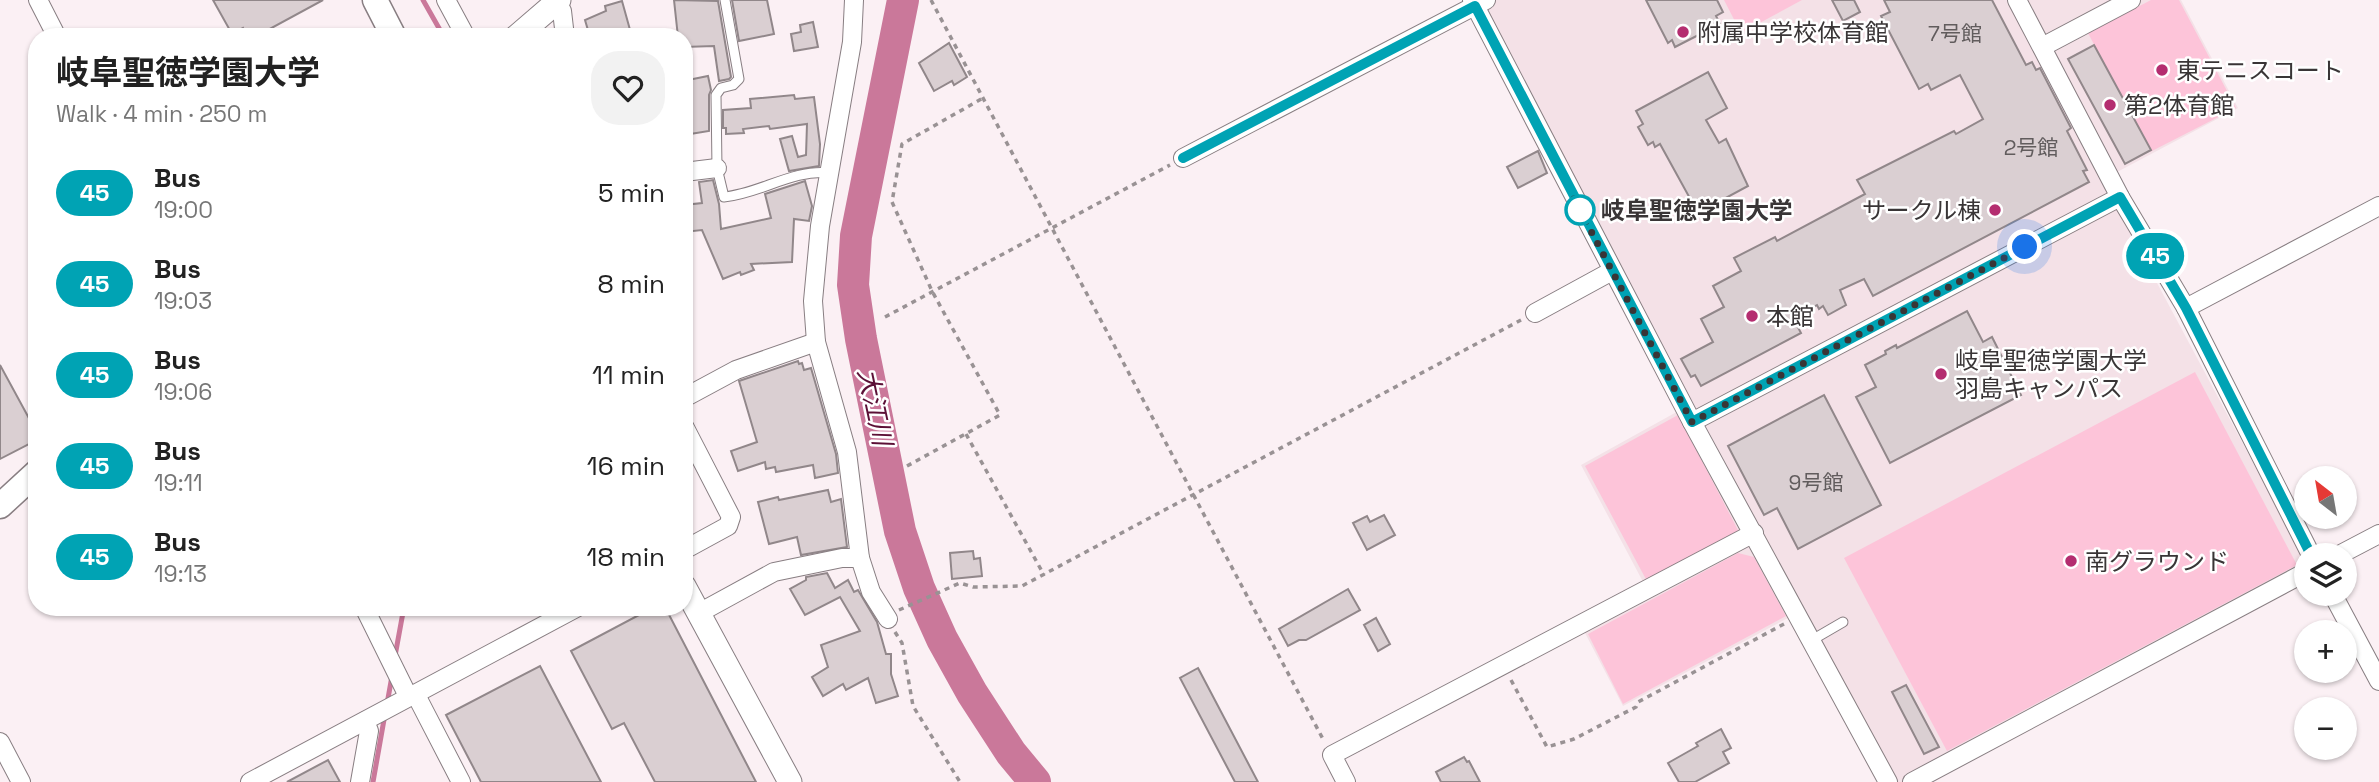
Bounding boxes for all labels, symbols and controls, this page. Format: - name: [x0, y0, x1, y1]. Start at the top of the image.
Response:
- place label: 附属中学校体育館: [1697, 17, 1889, 48]
- house number: 7号館: [1928, 20, 1982, 47]
- marker: 附属中学校体育館: [1675, 24, 1691, 40]
- button: heart: [591, 51, 665, 125]
- text: 岐阜聖徳学園大学: [56, 52, 320, 94]
- place label: 東テニスコート: [2176, 55, 2344, 86]
- marker: 東テニスコート: [2154, 62, 2170, 78]
- place label: 第2体育館: [2124, 90, 2234, 121]
- marker: 第2体育館: [2102, 97, 2118, 113]
- text: Walk · 4 min · 250 m: [56, 99, 267, 129]
- house number: 2号館: [2004, 134, 2058, 161]
- text: Bus: [154, 161, 201, 195]
- text: 5 min: [598, 176, 665, 210]
- text: 45: [80, 177, 109, 208]
- text: 19:00: [154, 195, 213, 225]
- marker: 岐阜聖徳学園大学: [1565, 195, 1595, 225]
- place label: 岐阜聖徳学園大学: [1601, 195, 1793, 226]
- place label: サークル棟: [1862, 195, 1981, 226]
- marker: サークル棟: [1987, 202, 2003, 218]
- your location: [2007, 229, 2042, 264]
- line badge: 45: [2124, 233, 2186, 279]
- text: 45: [2140, 240, 2170, 271]
- text: Bus: [154, 252, 201, 286]
- text: 8 min: [597, 267, 665, 301]
- text: 45: [80, 268, 109, 299]
- text: 19:03: [154, 286, 212, 316]
- place label: 本館: [1766, 301, 1814, 332]
- marker: 本館: [1744, 308, 1760, 324]
- text: Bus: [154, 343, 201, 377]
- place label: 岐阜聖徳学園大学 羽島キャンパス: [1955, 345, 2147, 404]
- text: 11 min: [592, 358, 665, 392]
- text: 45: [80, 359, 109, 390]
- water label: 大江川: [850, 365, 900, 452]
- marker: 岐阜聖徳学園大学 羽島キャンパス: [1933, 366, 1949, 382]
- text: 19:06: [154, 377, 212, 407]
- text: Bus: [154, 434, 201, 468]
- text: 16 min: [587, 449, 665, 483]
- text: 45: [80, 450, 109, 481]
- north arrow: [2294, 466, 2357, 528]
- map controls: [2294, 466, 2357, 760]
- text: 19:11: [154, 468, 203, 498]
- house number: 9号館: [1789, 469, 1843, 496]
- text: Bus: [154, 525, 201, 559]
- text: 18 min: [587, 540, 665, 574]
- text: 45: [80, 541, 109, 572]
- button: layers: [2294, 543, 2357, 606]
- place label: 南グラウンド: [2085, 546, 2229, 577]
- marker: 南グラウンド: [2063, 553, 2079, 569]
- text: 19:13: [154, 559, 207, 589]
- button: +: [2294, 620, 2357, 683]
- button: −: [2294, 697, 2357, 760]

